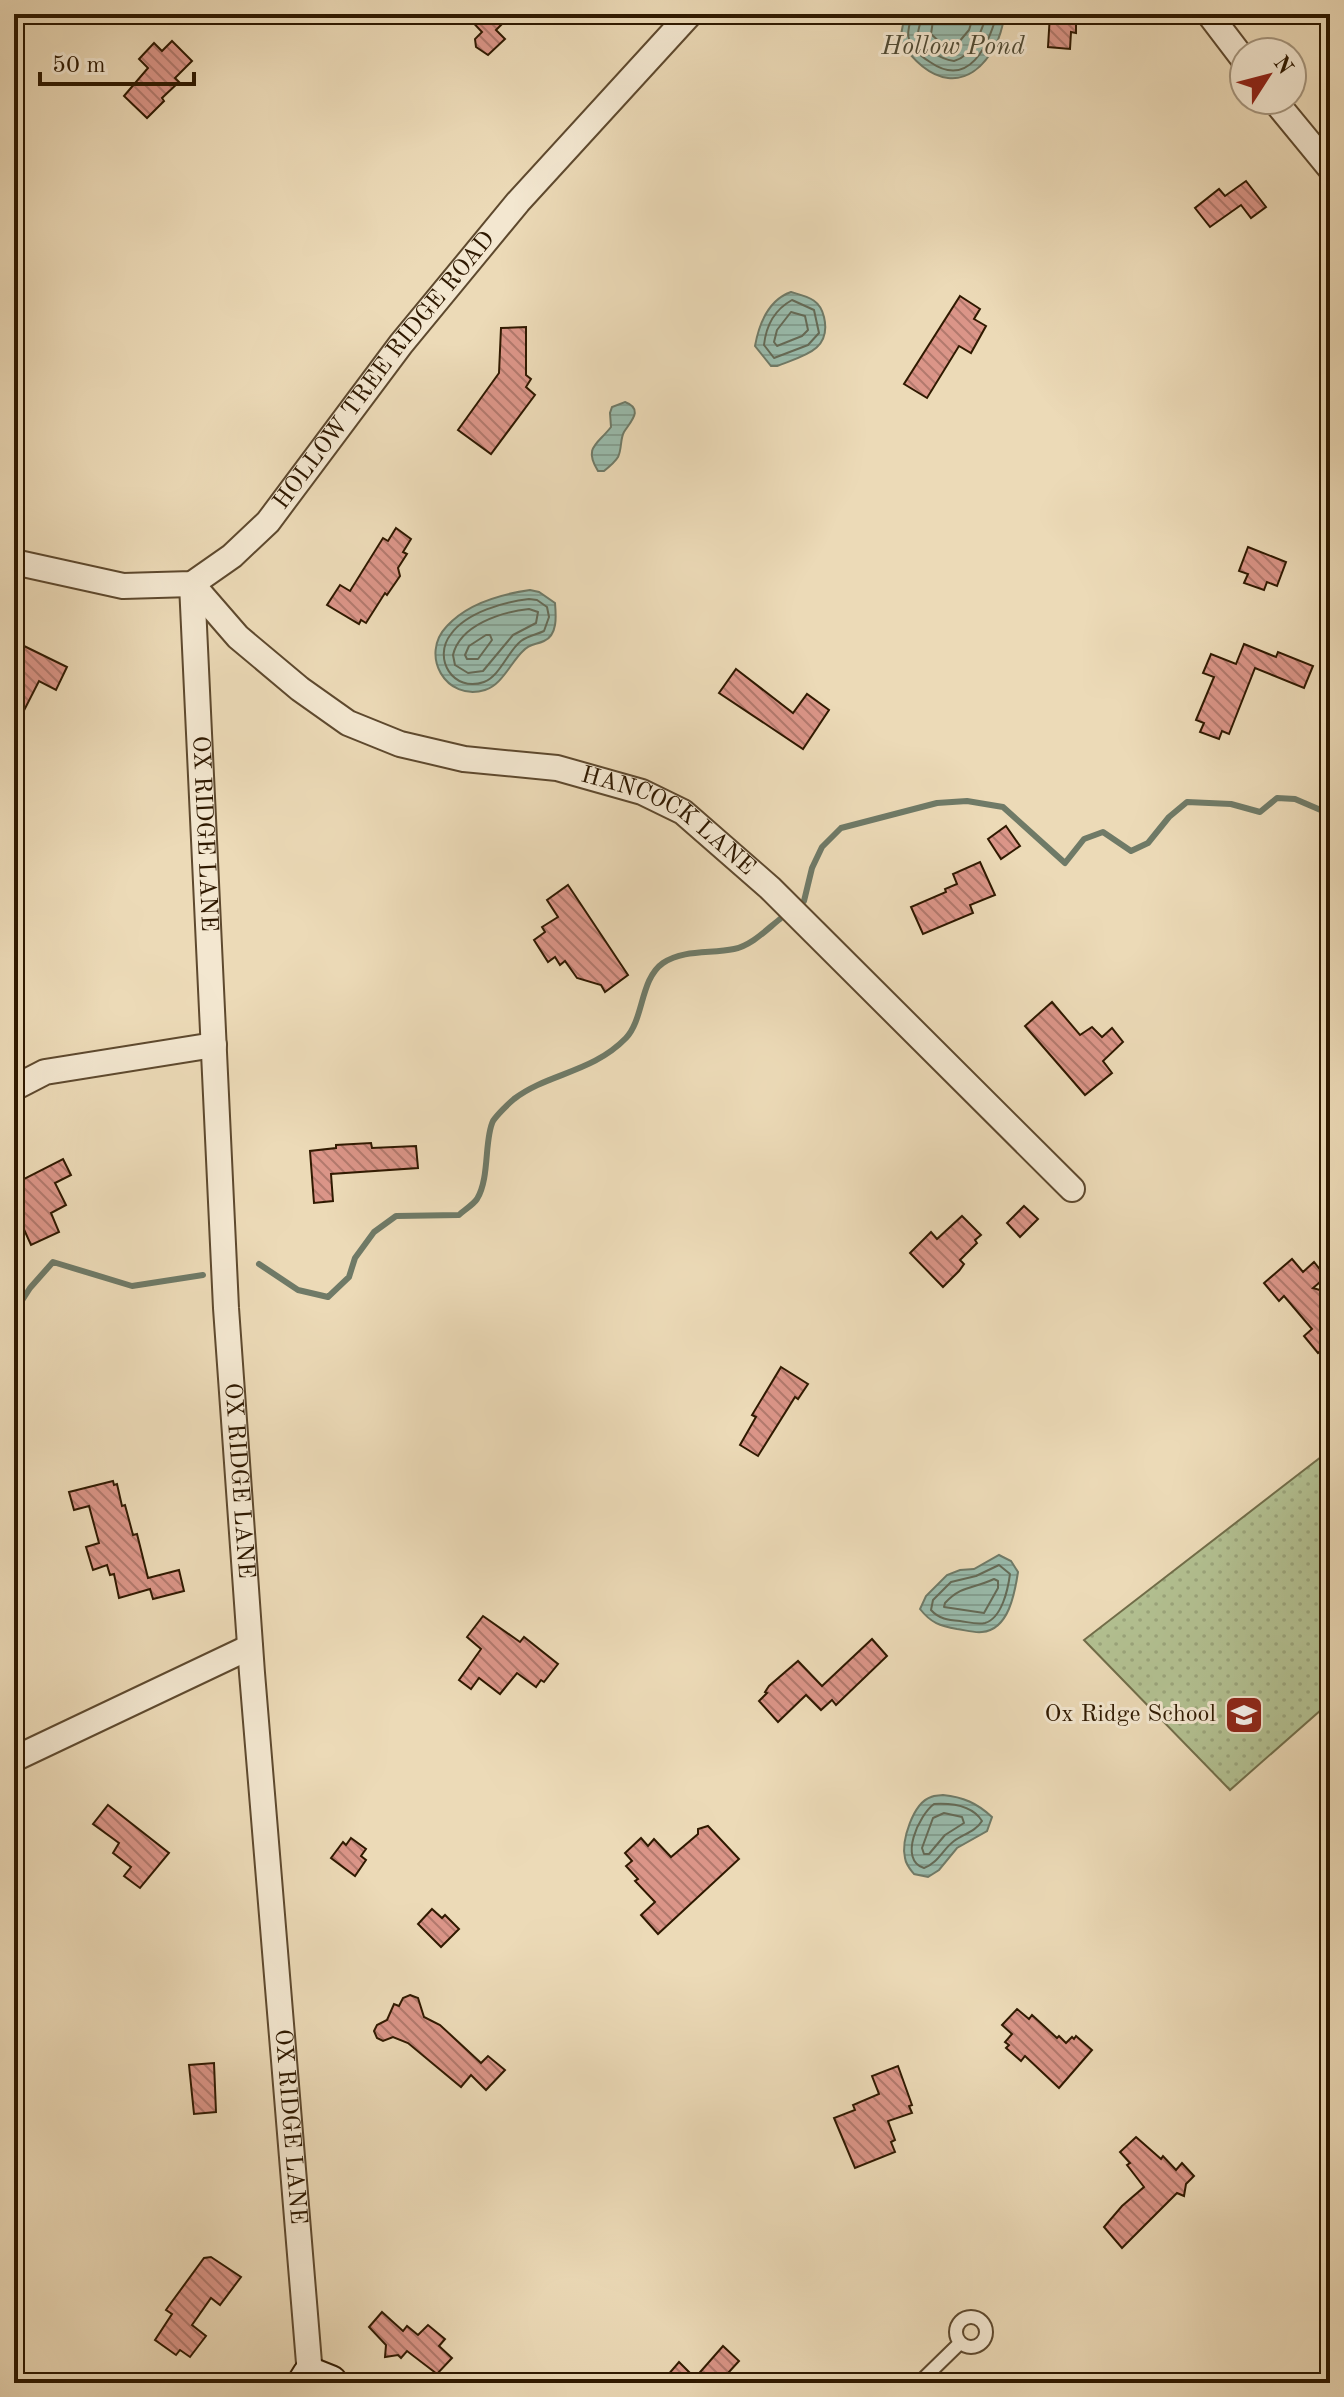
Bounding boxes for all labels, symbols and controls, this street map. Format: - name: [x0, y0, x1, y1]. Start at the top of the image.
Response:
- water label: Hollow Pond: [880, 34, 1025, 60]
- scale bar: [40, 36, 194, 86]
- north arrow: [1228, 36, 1308, 116]
- text: N: [1269, 52, 1297, 79]
- text: 50 m: [52, 54, 106, 78]
- street label: HOLLOW TREE RIDGE ROAD: [269, 227, 500, 514]
- street label: OX RIDGE LANE: [187, 735, 220, 932]
- street label: HANCOCK LANE: [578, 763, 759, 881]
- street label: OX RIDGE LANE: [219, 1382, 257, 1579]
- school or university icon: Ox Ridge School: [1223, 1694, 1265, 1736]
- place label: Ox Ridge School: [1044, 1703, 1216, 1727]
- street label: OX RIDGE LANE: [269, 2028, 310, 2226]

